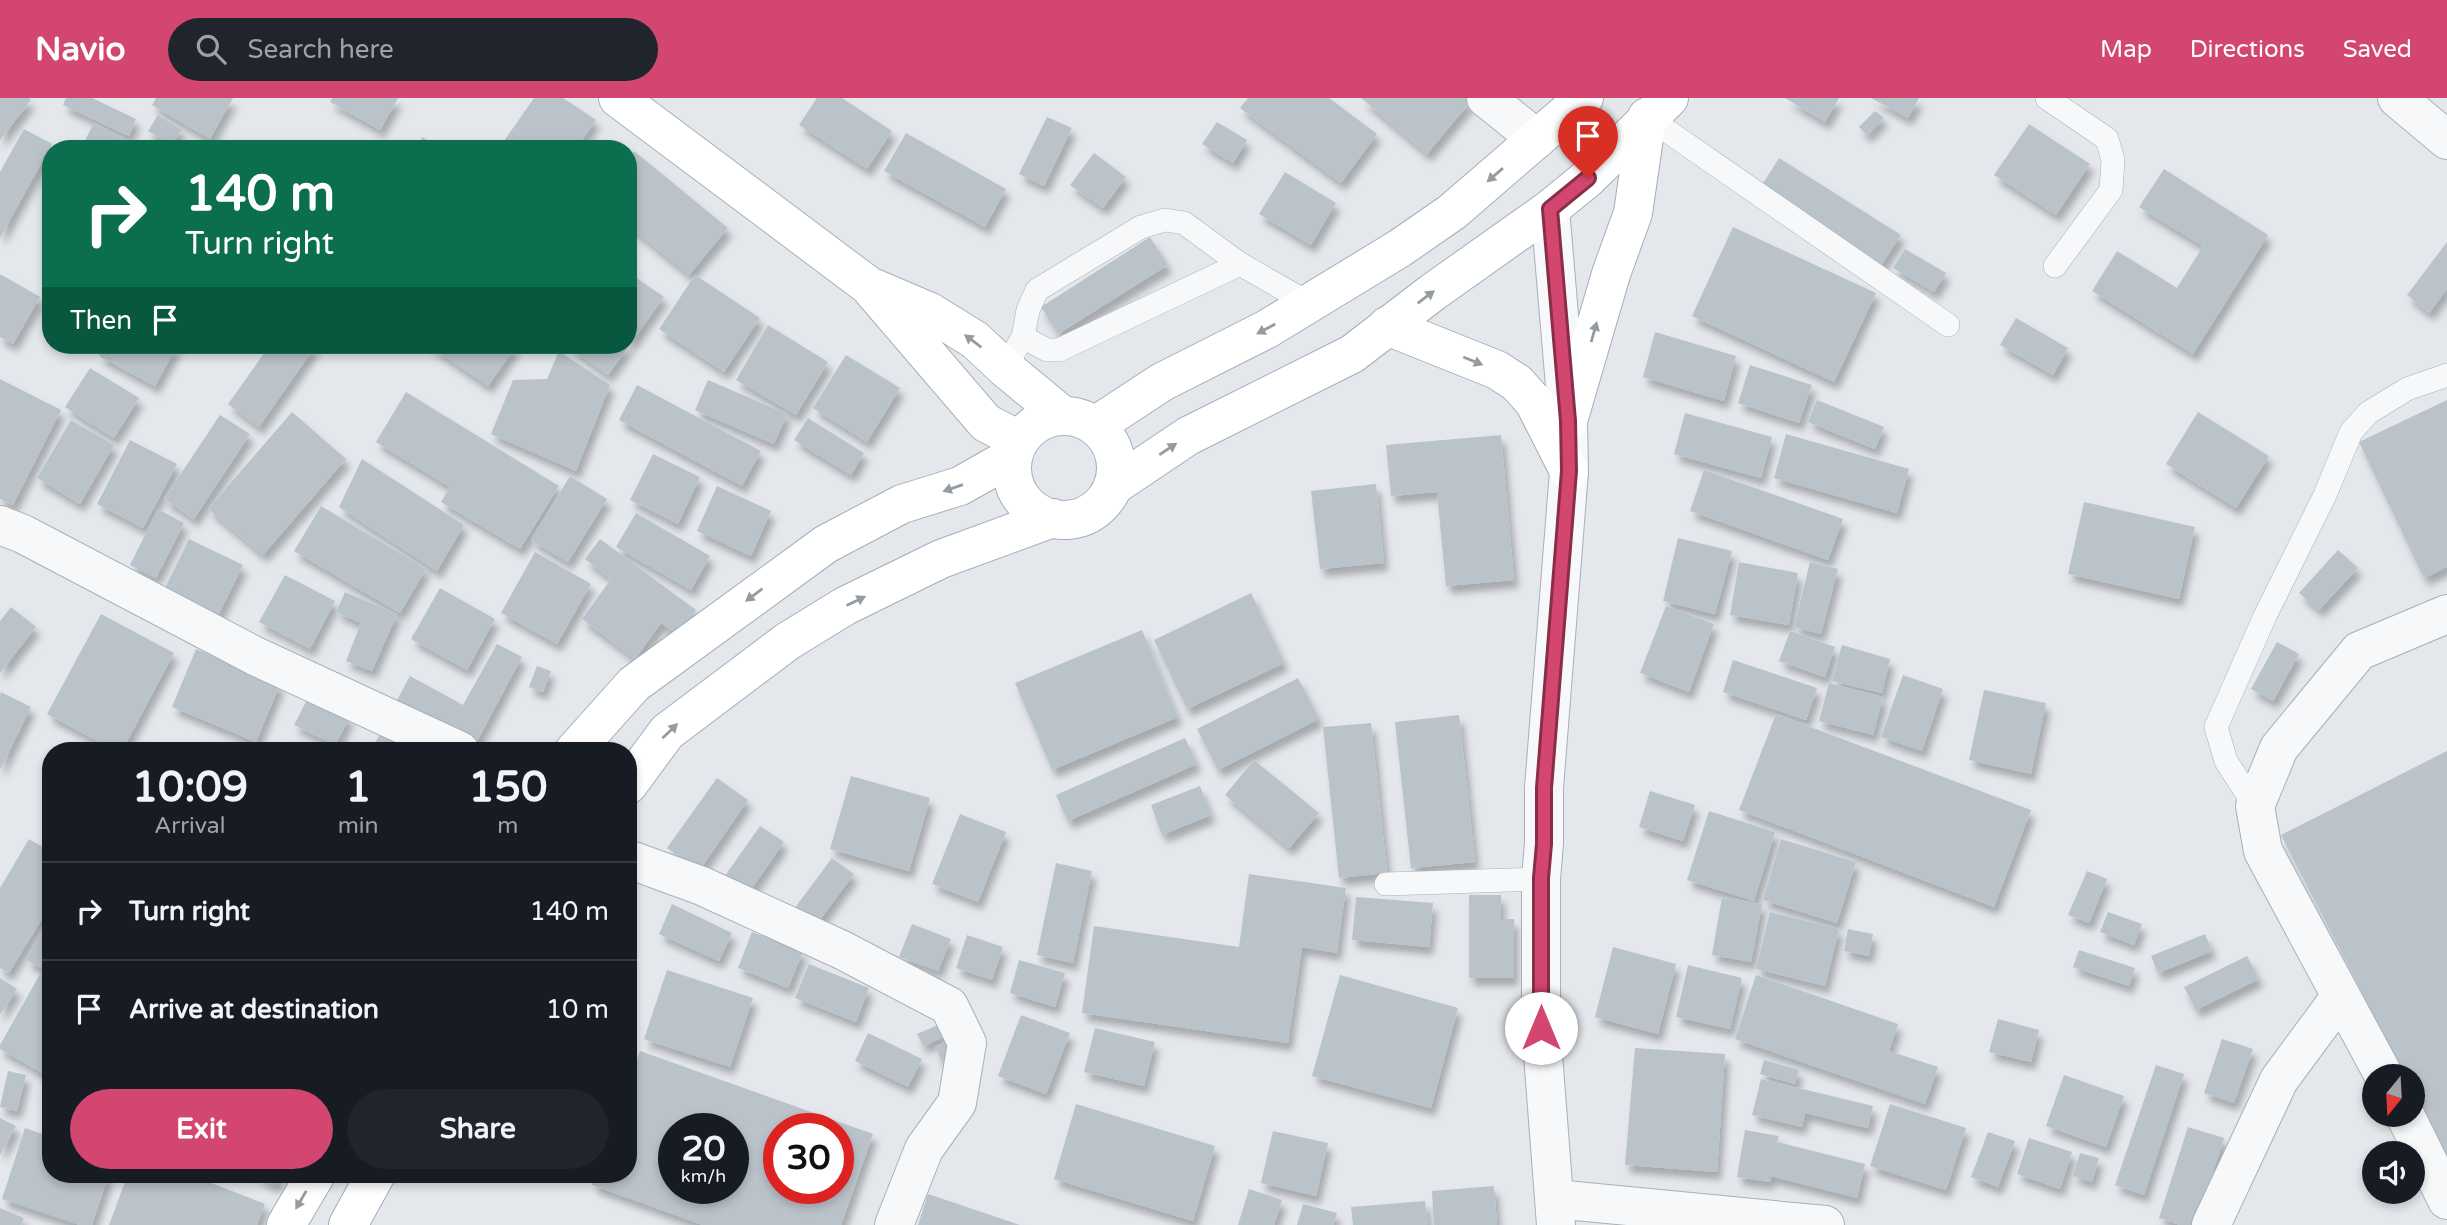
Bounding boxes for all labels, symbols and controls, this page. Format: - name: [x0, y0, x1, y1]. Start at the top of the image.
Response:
- search box: [168, 18, 658, 81]
- text: Navio: [35, 30, 126, 69]
- icon: search: [192, 30, 230, 68]
- text: Search here: [248, 34, 394, 65]
- text: Map: [2100, 35, 2152, 64]
- text: Directions: [2190, 35, 2305, 64]
- text: Saved: [2343, 35, 2412, 64]
- pin: [1558, 106, 1618, 178]
- icon: arrive: [1569, 117, 1607, 155]
- text: 140 m: [185, 165, 335, 224]
- one-way arrow: [1486, 167, 1504, 183]
- icon: right: [70, 168, 161, 259]
- text: Turn right: [185, 225, 334, 263]
- one-way arrow: [1417, 289, 1435, 304]
- icon: arrive: [146, 301, 184, 339]
- text: Then: [70, 305, 132, 336]
- one-way arrow: [1589, 321, 1599, 342]
- one-way arrow: [1256, 323, 1276, 335]
- one-way arrow: [965, 333, 983, 348]
- one-way arrow: [1463, 355, 1484, 366]
- one-way arrow: [1159, 443, 1178, 456]
- one-way arrow: [942, 483, 963, 494]
- one-way arrow: [745, 588, 763, 602]
- one-way arrow: [846, 595, 866, 606]
- one-way arrow: [661, 724, 678, 740]
- text: 10:09: [132, 762, 248, 813]
- text: 1: [345, 762, 371, 813]
- text: 150: [468, 762, 547, 813]
- text: Arrival: [154, 812, 225, 840]
- text: min: [338, 812, 379, 840]
- text: m: [497, 812, 518, 840]
- icon: right: [70, 892, 108, 930]
- text: Turn right: [129, 896, 250, 927]
- text: 140 m: [529, 896, 609, 927]
- icon: arrive: [70, 990, 108, 1028]
- position arrow: [1504, 991, 1578, 1065]
- text: Arrive at destination: [129, 994, 379, 1025]
- text: 10 m: [546, 994, 609, 1025]
- north arrow: [2362, 1064, 2426, 1127]
- map controls: [2362, 1064, 2425, 1204]
- button: Exit: [70, 1089, 333, 1169]
- button: Share: [347, 1089, 609, 1169]
- speed limit sign: 30: [763, 1113, 854, 1204]
- text: 20: [682, 1128, 725, 1170]
- button: sound: [2362, 1141, 2425, 1204]
- text: km/h: [681, 1165, 726, 1187]
- one-way arrow: [295, 1190, 307, 1209]

